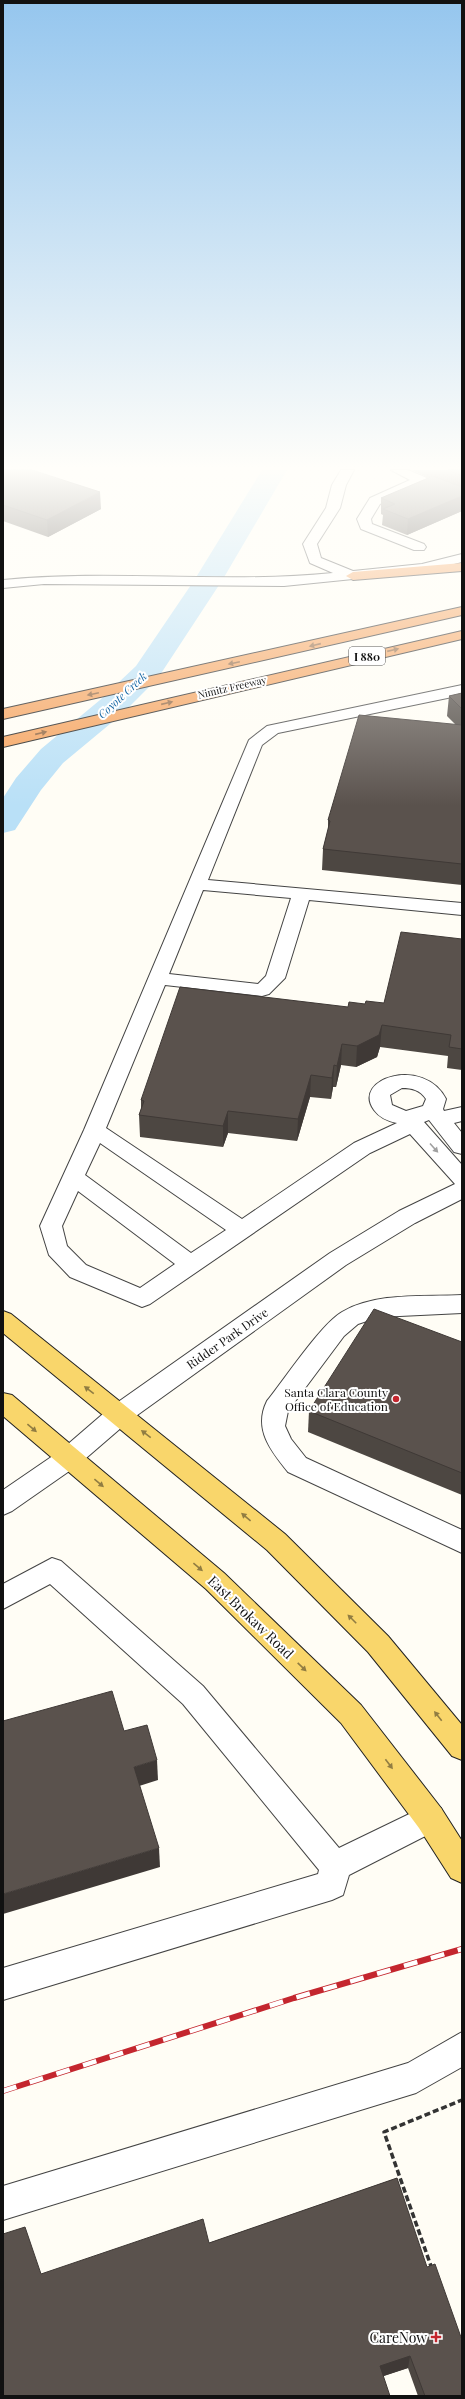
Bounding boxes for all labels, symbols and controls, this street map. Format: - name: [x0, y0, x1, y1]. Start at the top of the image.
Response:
- one-way arrow: [309, 642, 321, 648]
- road number: I 880: [349, 647, 385, 665]
- one-way arrow: [387, 647, 399, 653]
- one-way arrow: [228, 660, 240, 666]
- water label: Coyote Creek: [94, 668, 150, 721]
- street label: Nimitz Freeway: [196, 672, 268, 702]
- one-way arrow: [87, 691, 100, 697]
- one-way arrow: [161, 699, 174, 705]
- one-way arrow: [35, 730, 47, 736]
- one-way arrow: [430, 1143, 439, 1153]
- street label: Ridder Park Drive: [183, 1304, 271, 1372]
- place label: Santa Clara County Office of Education: [284, 1384, 388, 1414]
- one-way arrow: [84, 1386, 95, 1395]
- marker: Santa Clara County Office of Education: [391, 1394, 401, 1404]
- one-way arrow: [27, 1423, 38, 1432]
- one-way arrow: [140, 1430, 151, 1439]
- one-way arrow: [94, 1478, 105, 1487]
- one-way arrow: [241, 1513, 251, 1522]
- one-way arrow: [193, 1563, 204, 1572]
- street label: East Brokaw Road: [204, 1571, 298, 1663]
- one-way arrow: [347, 1614, 357, 1623]
- one-way arrow: [297, 1662, 307, 1672]
- one-way arrow: [434, 1710, 443, 1721]
- one-way arrow: [384, 1758, 393, 1769]
- place label: CareNow: [369, 2328, 427, 2347]
- marker: CareNow: [430, 2331, 442, 2343]

